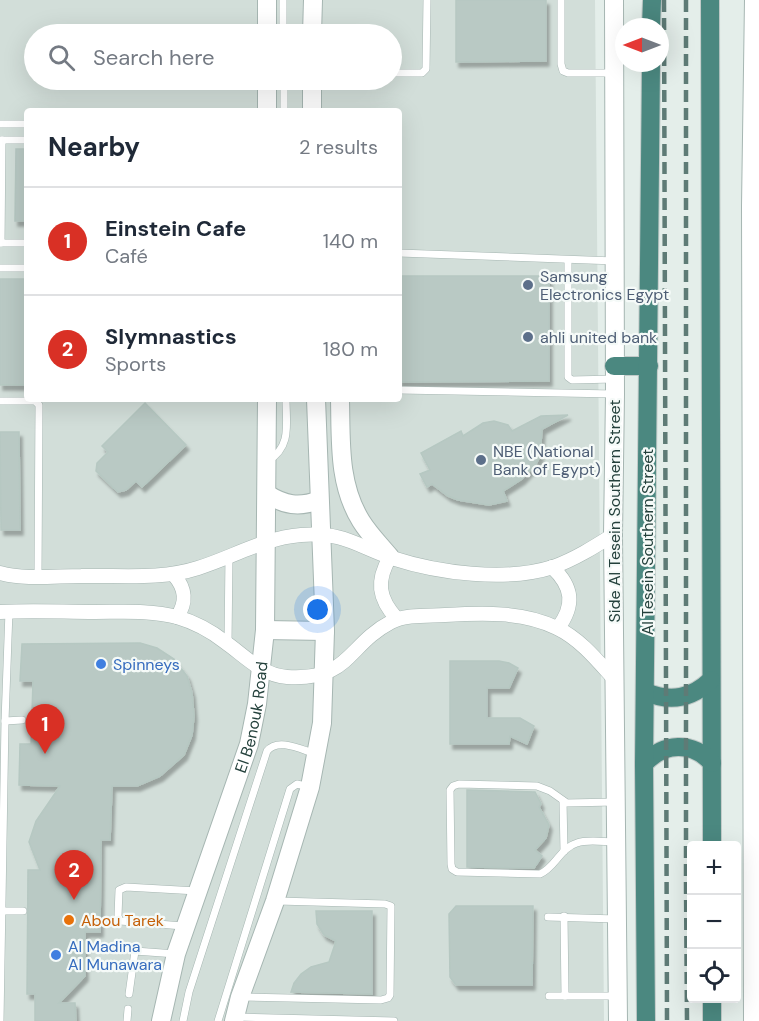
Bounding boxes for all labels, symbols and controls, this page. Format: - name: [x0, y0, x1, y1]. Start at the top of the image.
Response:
- north arrow: [615, 18, 669, 72]
- search box: [24, 24, 402, 90]
- icon: search: [45, 41, 78, 74]
- text: Search here: [93, 43, 214, 72]
- text: Nearby: [48, 130, 140, 164]
- text: 2 results: [299, 134, 378, 160]
- text: Einstein Cafe: [105, 214, 246, 243]
- text: 1: [64, 228, 71, 254]
- text: 140 m: [323, 228, 378, 254]
- text: Café: [105, 243, 148, 269]
- place label: Samsung Electronics Egypt: [540, 266, 669, 305]
- marker: Samsung Electronics Egypt: [521, 278, 535, 292]
- text: Slymnastics: [105, 322, 237, 351]
- place label: ahli united bank: [540, 327, 657, 348]
- marker: ahli united bank: [521, 330, 535, 344]
- text: 2: [62, 336, 73, 362]
- text: 180 m: [323, 336, 378, 362]
- text: Sports: [105, 351, 166, 377]
- street label: Side Al Tesein Southern Street: [604, 399, 625, 623]
- place label: NBE (National Bank of Egypt): [493, 441, 601, 480]
- street label: Al Tesein Southern Street: [637, 449, 658, 635]
- marker: NBE (National Bank of Egypt): [474, 453, 488, 467]
- your location: [303, 595, 332, 624]
- place label: Spinneys: [113, 654, 180, 675]
- marker: Spinneys: [94, 657, 108, 671]
- street label: El Benouk Road: [229, 660, 272, 775]
- pin: 1: [26, 704, 64, 754]
- map controls: [687, 841, 741, 1003]
- button: +: [687, 841, 741, 895]
- pin: 2: [54, 850, 94, 900]
- button: −: [687, 895, 741, 949]
- place label: Abou Tarek: [81, 910, 164, 931]
- marker: Abou Tarek: [62, 913, 76, 927]
- place label: Al Madina Al Munawara: [68, 936, 162, 975]
- marker: Al Madina Al Munawara: [49, 948, 63, 962]
- button: locate: [687, 949, 741, 1003]

